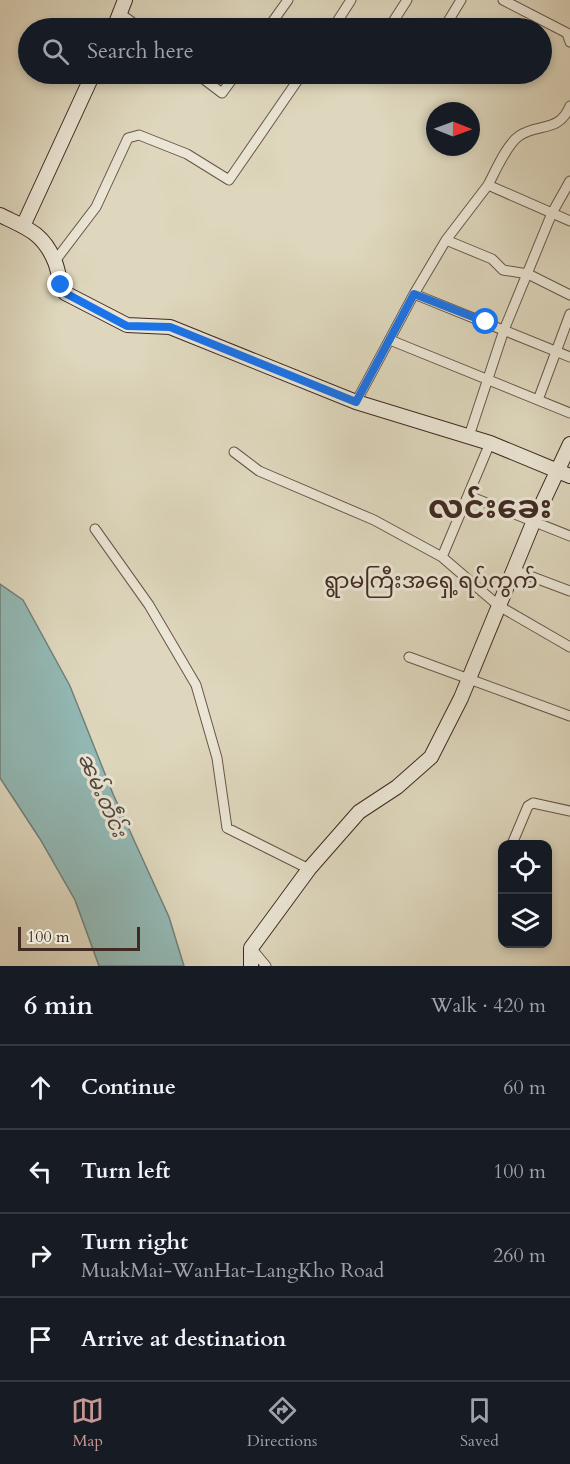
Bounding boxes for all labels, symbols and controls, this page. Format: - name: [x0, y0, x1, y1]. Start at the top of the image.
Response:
- search box: [18, 18, 552, 84]
- icon: search: [39, 35, 72, 68]
- text: Search here: [87, 36, 194, 66]
- north arrow: [426, 102, 480, 156]
- route end: [47, 271, 73, 297]
- route start: [472, 308, 498, 334]
- district label: လင်းခေး: [428, 485, 552, 530]
- district label: ရွာမကြီးအရှေ့ရပ်ကွက်: [324, 565, 538, 598]
- water label: ၼမ်ႉတဵင်း: [71, 748, 135, 843]
- map controls: [498, 840, 552, 948]
- button: locate: [498, 840, 552, 894]
- button: layers: [498, 894, 552, 948]
- scale bar: [18, 924, 140, 952]
- text: 100 m: [27, 926, 69, 948]
- text: 6 min: [24, 988, 93, 1023]
- text: Walk · 420 m: [431, 992, 546, 1019]
- icon: ahead: [24, 1071, 57, 1104]
- text: Continue: [81, 1072, 176, 1102]
- text: 60 m: [503, 1074, 546, 1101]
- icon: left: [24, 1155, 57, 1188]
- text: Turn left: [81, 1156, 170, 1186]
- text: 100 m: [493, 1158, 546, 1185]
- text: Turn right: [81, 1227, 188, 1257]
- icon: right: [24, 1239, 57, 1272]
- text: 260 m: [493, 1242, 546, 1269]
- text: MuakMai-WanHat-LangKho Road: [81, 1257, 384, 1284]
- icon: arrive: [24, 1323, 57, 1356]
- text: Arrive at destination: [81, 1324, 286, 1354]
- tab: Map: [71, 1394, 104, 1452]
- tab: Directions: [247, 1394, 317, 1452]
- tab: Saved: [460, 1394, 499, 1452]

